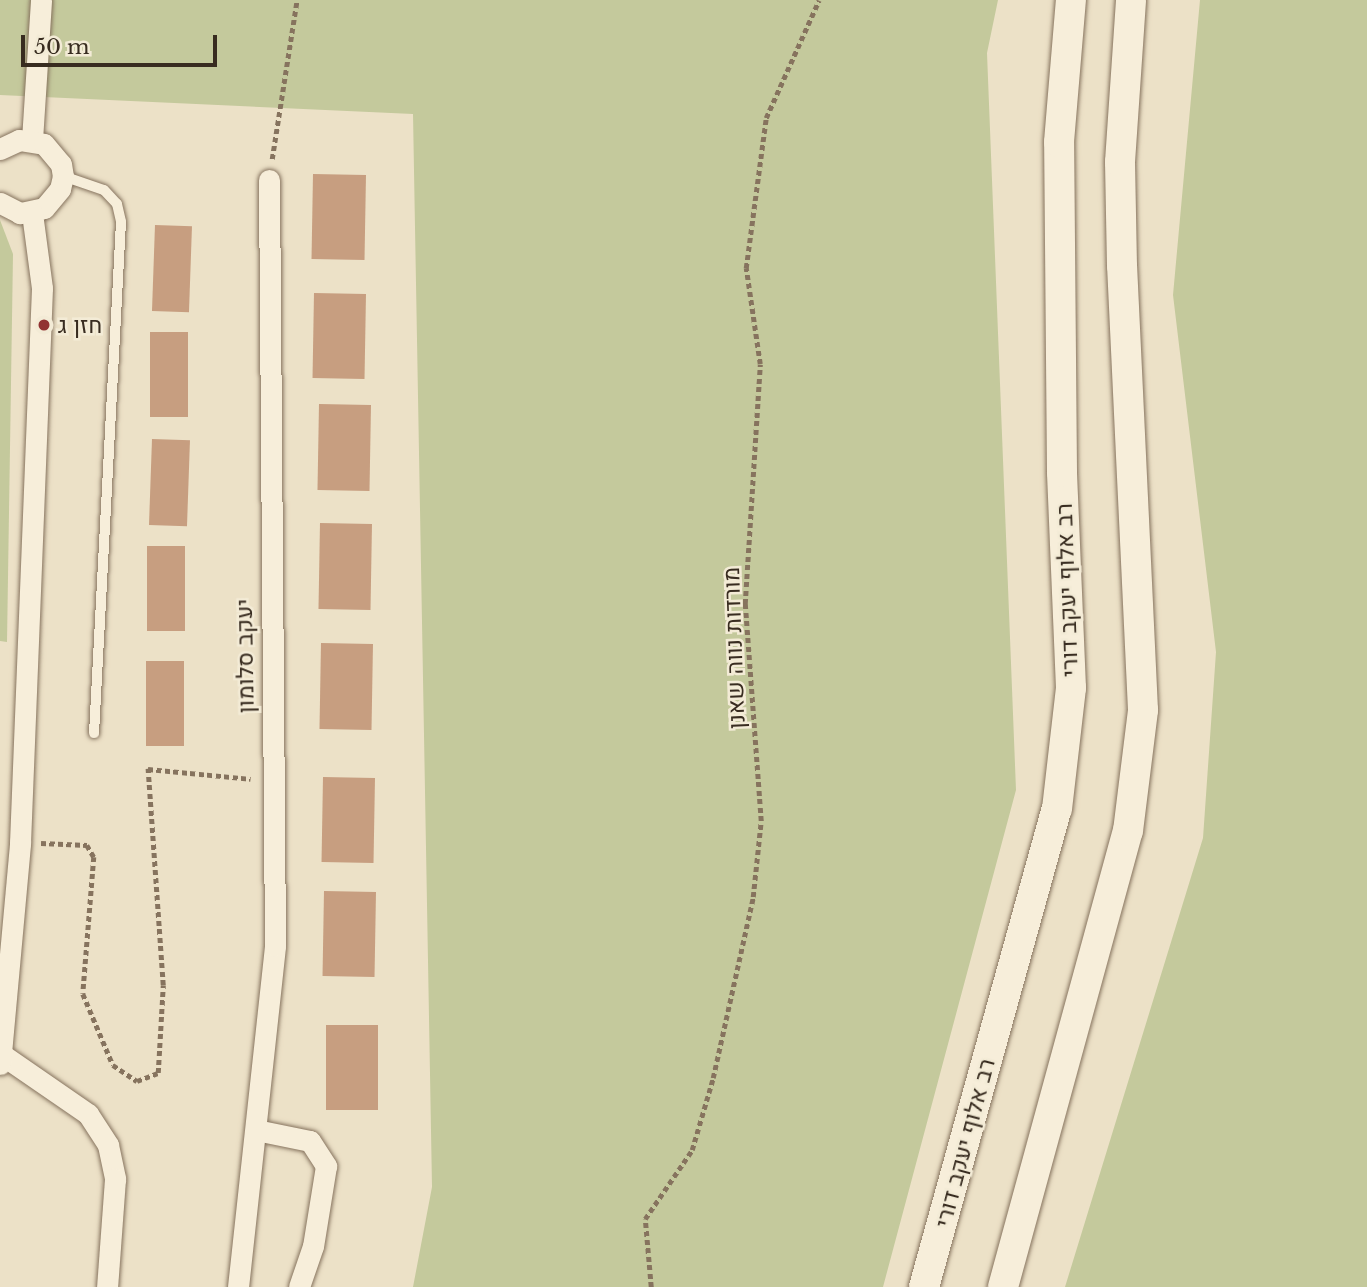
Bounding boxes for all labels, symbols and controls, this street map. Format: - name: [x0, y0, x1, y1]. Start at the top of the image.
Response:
- scale bar: [24, 21, 220, 65]
- text: 50 m: [34, 34, 89, 60]
- place label: חזן ג: [58, 311, 102, 339]
- marker: חזן ג: [36, 317, 52, 333]
- street label: רב אלוף יעקב דורי: [1050, 503, 1084, 677]
- street label: מורדות נווה שאנן: [717, 566, 751, 730]
- street label: יעקב סלומון: [230, 599, 260, 713]
- street label: רב אלוף יעקב דורי: [929, 1055, 1001, 1231]

